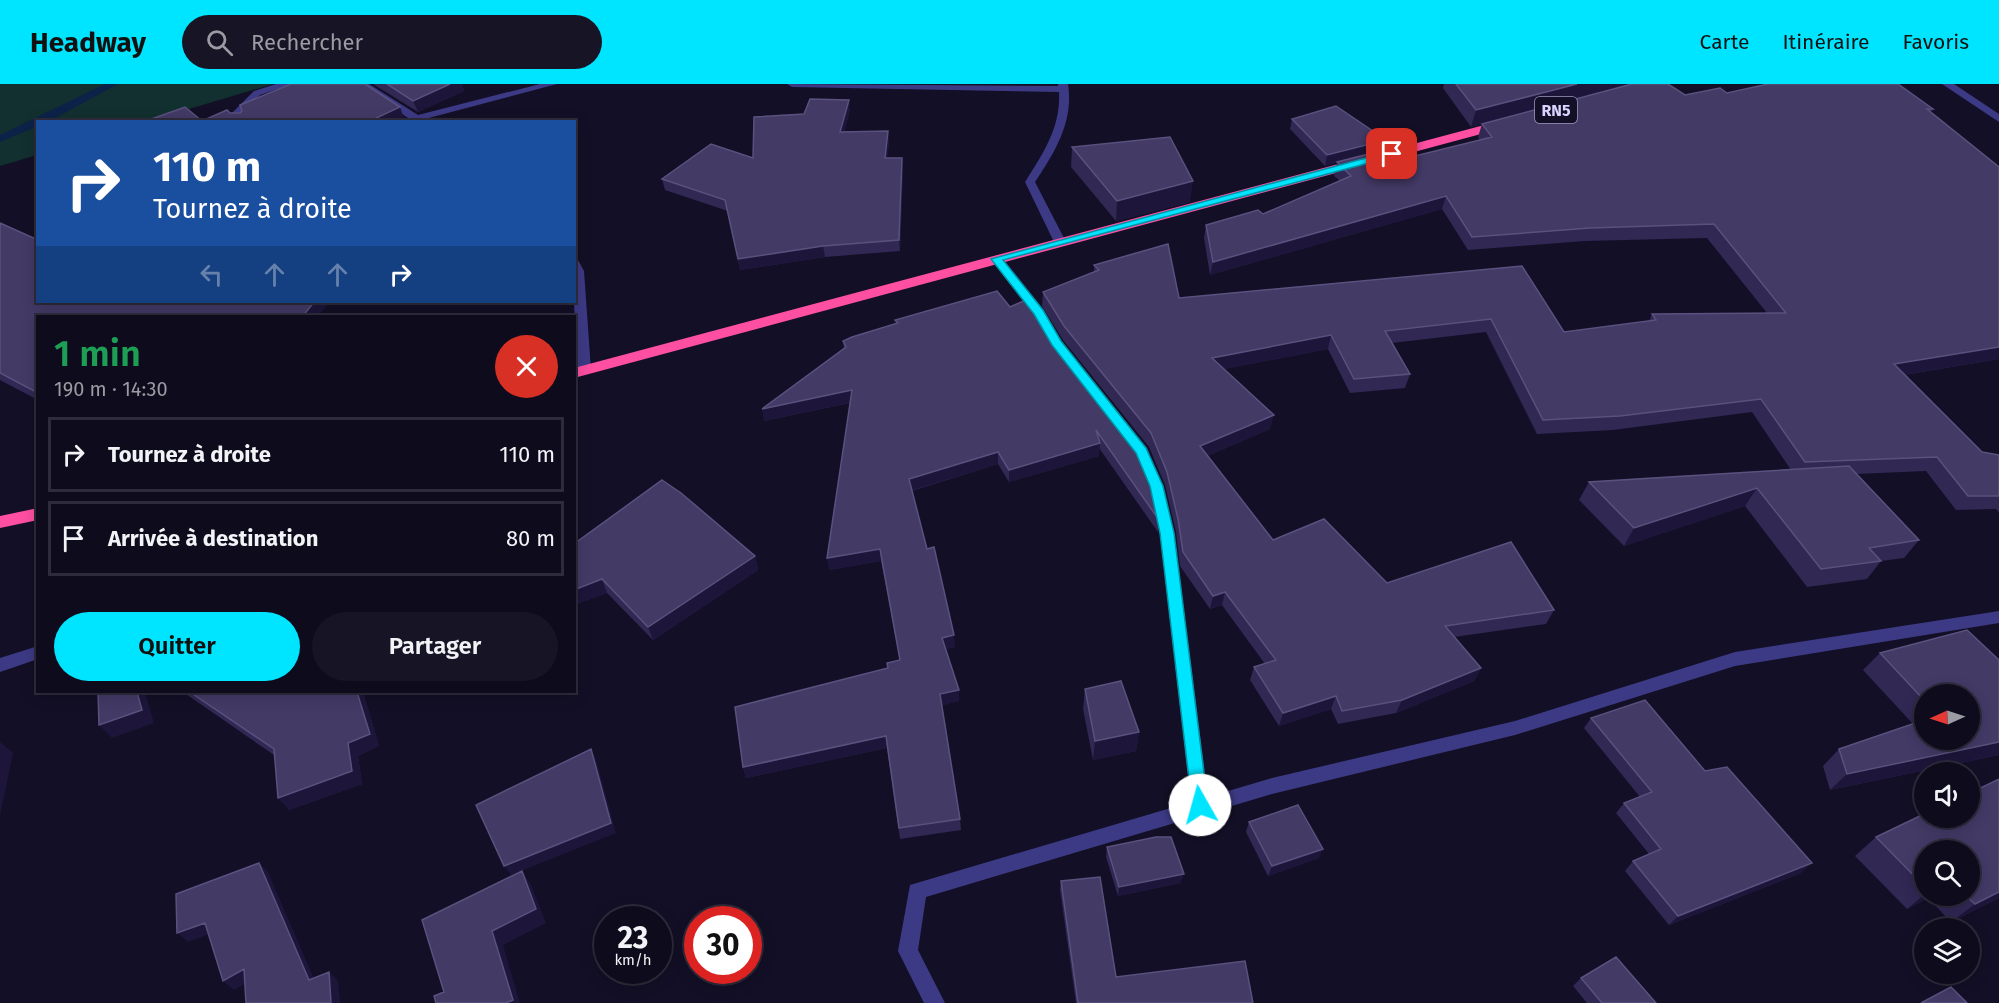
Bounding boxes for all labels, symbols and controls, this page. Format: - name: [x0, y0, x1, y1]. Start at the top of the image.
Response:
- search box: [182, 15, 602, 69]
- text: Headway: [30, 26, 146, 59]
- icon: search: [203, 26, 236, 59]
- text: Rechercher: [251, 29, 363, 56]
- text: Carte: [1700, 29, 1749, 55]
- text: Itinéraire: [1782, 29, 1869, 55]
- text: Favoris: [1902, 29, 1969, 55]
- road number: RN5: [1535, 97, 1577, 123]
- pin: [1366, 128, 1417, 179]
- icon: arrive: [1375, 137, 1408, 170]
- text: 110 m: [153, 142, 261, 192]
- icon: right: [54, 144, 132, 222]
- text: Tournez à droite: [153, 193, 352, 225]
- icon: left: [195, 258, 228, 291]
- icon: ahead: [258, 258, 291, 291]
- icon: ahead: [321, 258, 354, 291]
- icon: right: [384, 258, 417, 291]
- text: 1 min: [54, 332, 141, 376]
- button: close: [495, 335, 558, 398]
- text: 190 m · 14:30: [54, 377, 168, 401]
- icon: right: [57, 438, 90, 471]
- text: Tournez à droite: [108, 441, 271, 468]
- text: 110 m: [499, 441, 555, 468]
- icon: arrive: [57, 522, 90, 555]
- text: Arrivée à destination: [108, 525, 318, 552]
- text: 80 m: [506, 525, 555, 552]
- button: Quitter: [54, 612, 300, 681]
- button: Partager: [312, 612, 558, 681]
- north arrow: [1914, 684, 1980, 750]
- map controls: [1914, 684, 1980, 984]
- button: sound: [1914, 762, 1980, 828]
- position arrow: [1168, 773, 1232, 837]
- button: search: [1914, 840, 1980, 906]
- speed limit sign: 30: [684, 906, 762, 984]
- button: layers: [1914, 918, 1980, 984]
- text: 23: [618, 920, 648, 956]
- text: km/h: [614, 951, 652, 969]

